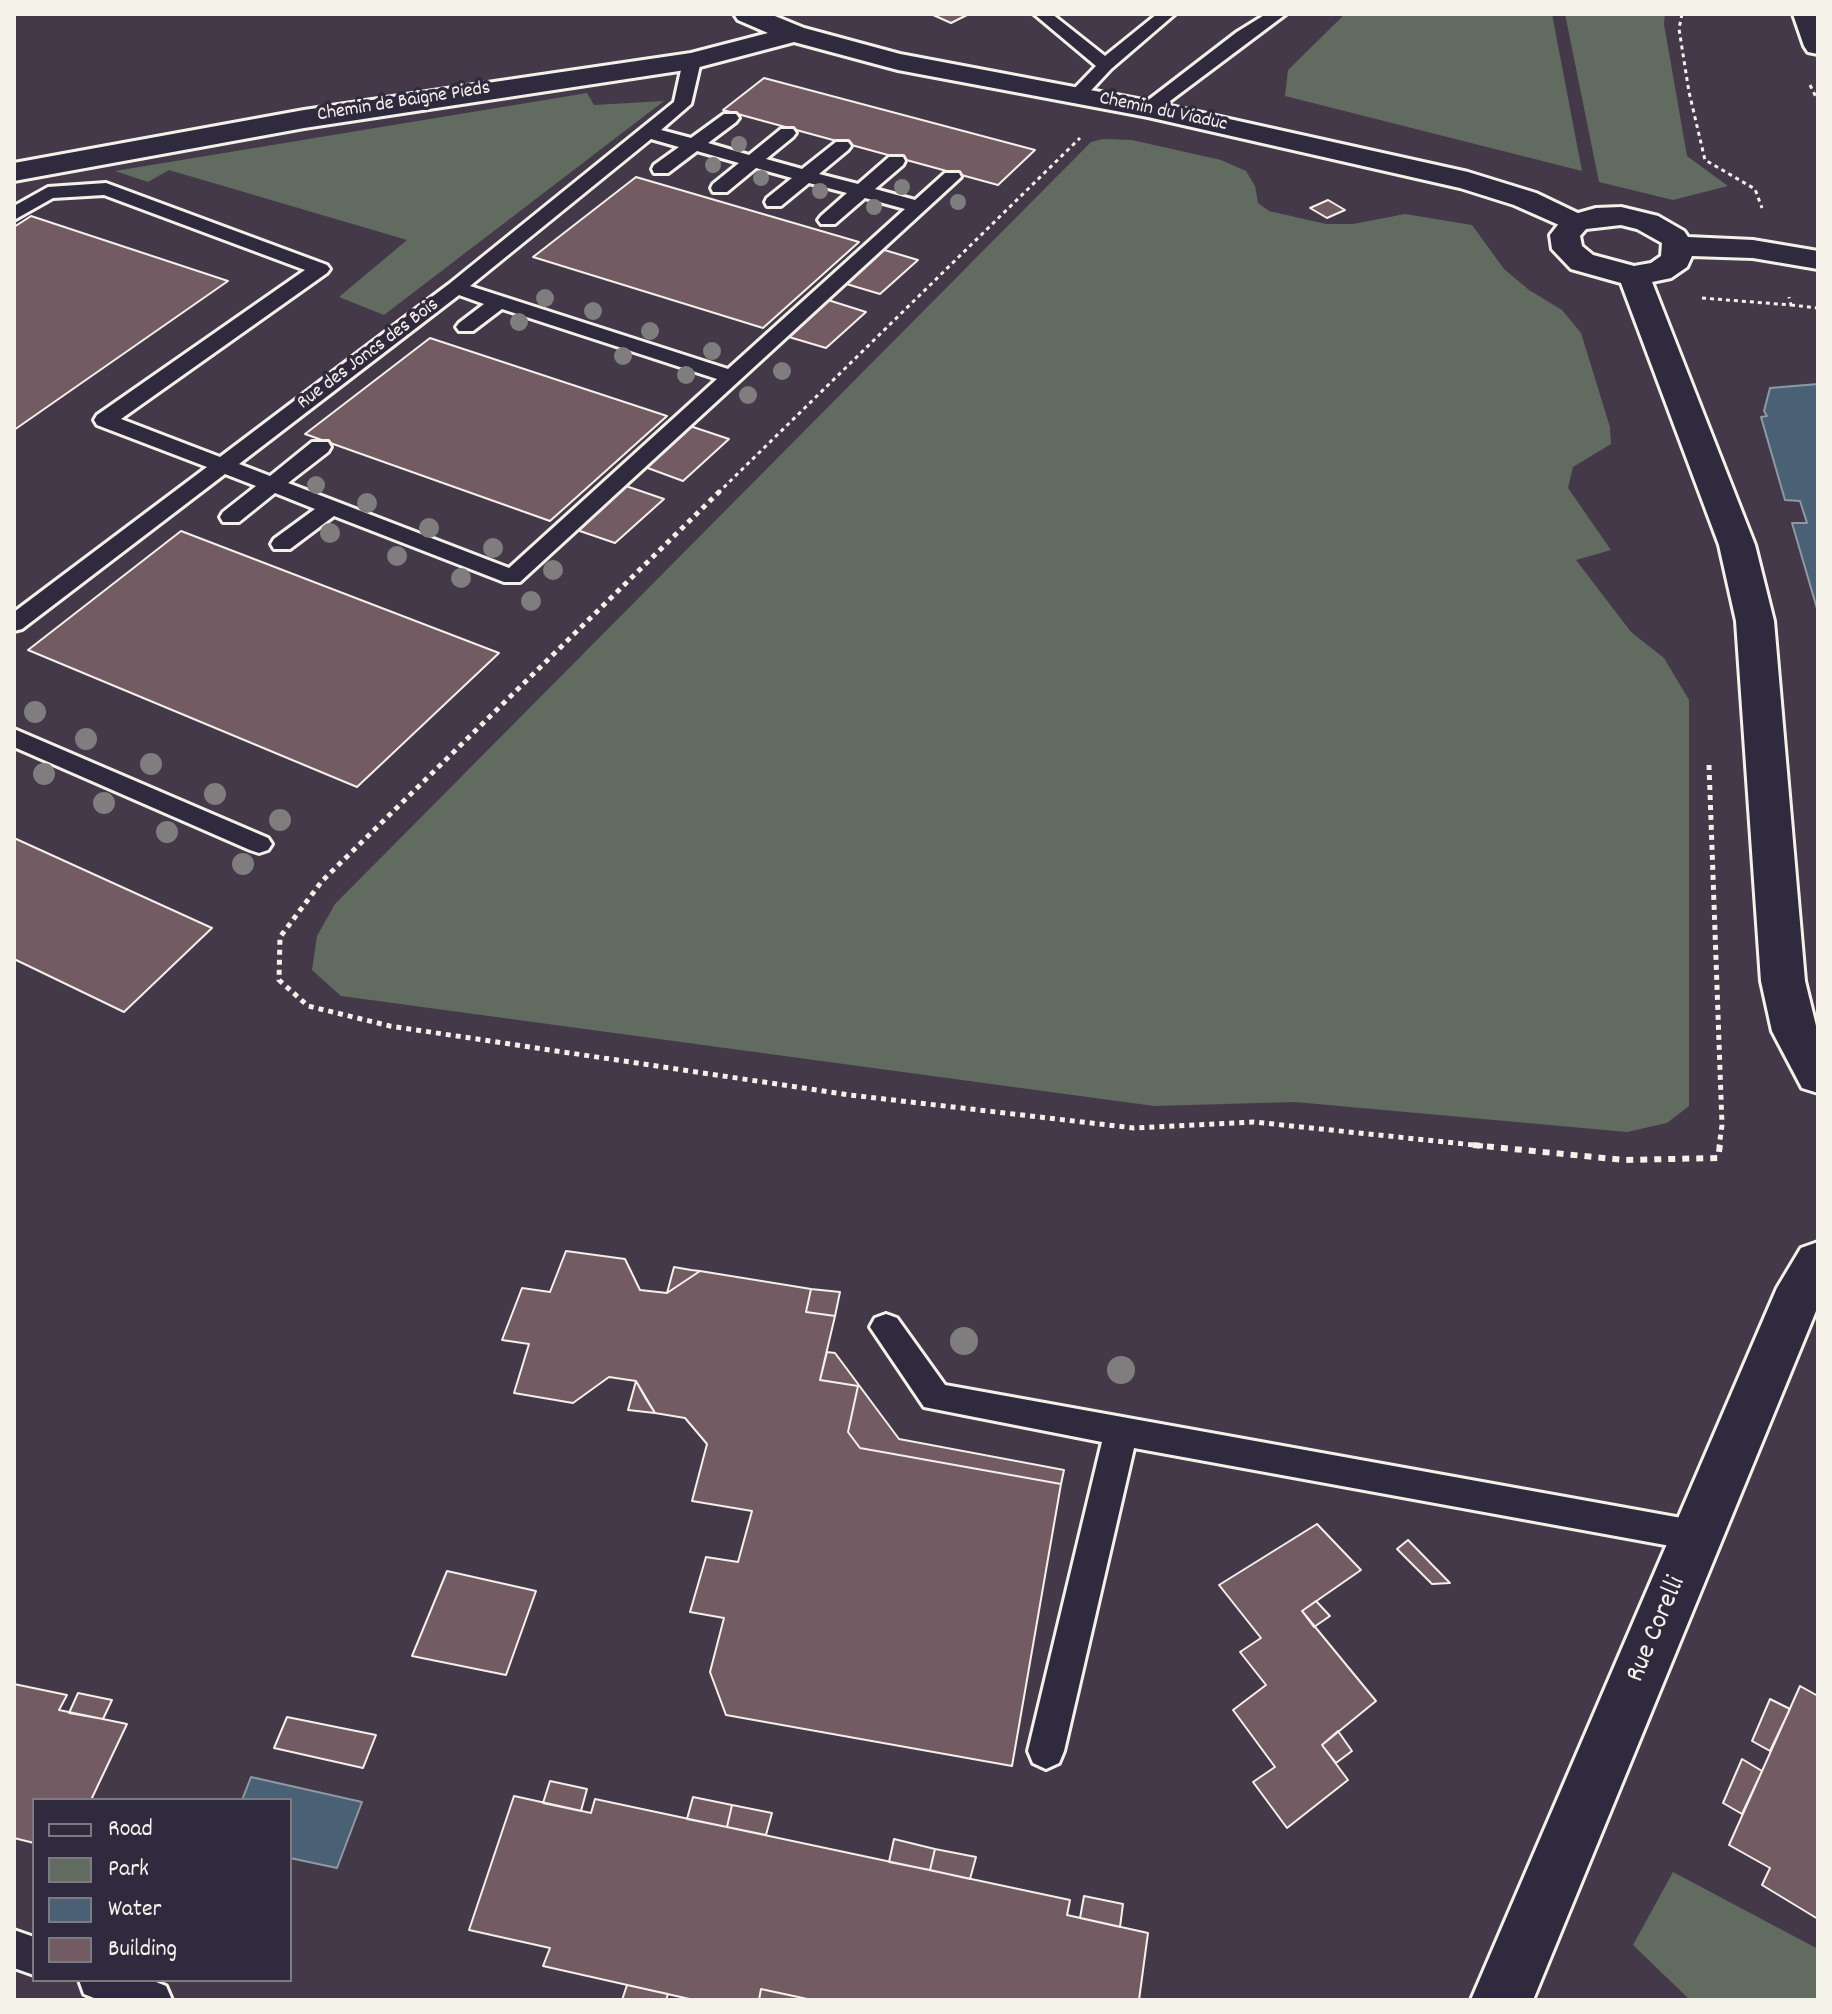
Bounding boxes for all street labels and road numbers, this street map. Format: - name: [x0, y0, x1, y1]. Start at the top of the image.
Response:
- street label: Chemin de Baigne Pieds: [316, 77, 492, 129]
- street label: Chemin du Viaduc: [1097, 88, 1229, 138]
- street label: Rue des Joncs des Bois: [293, 294, 445, 416]
- street label: Rue Corelli: [1621, 1572, 1695, 1688]

